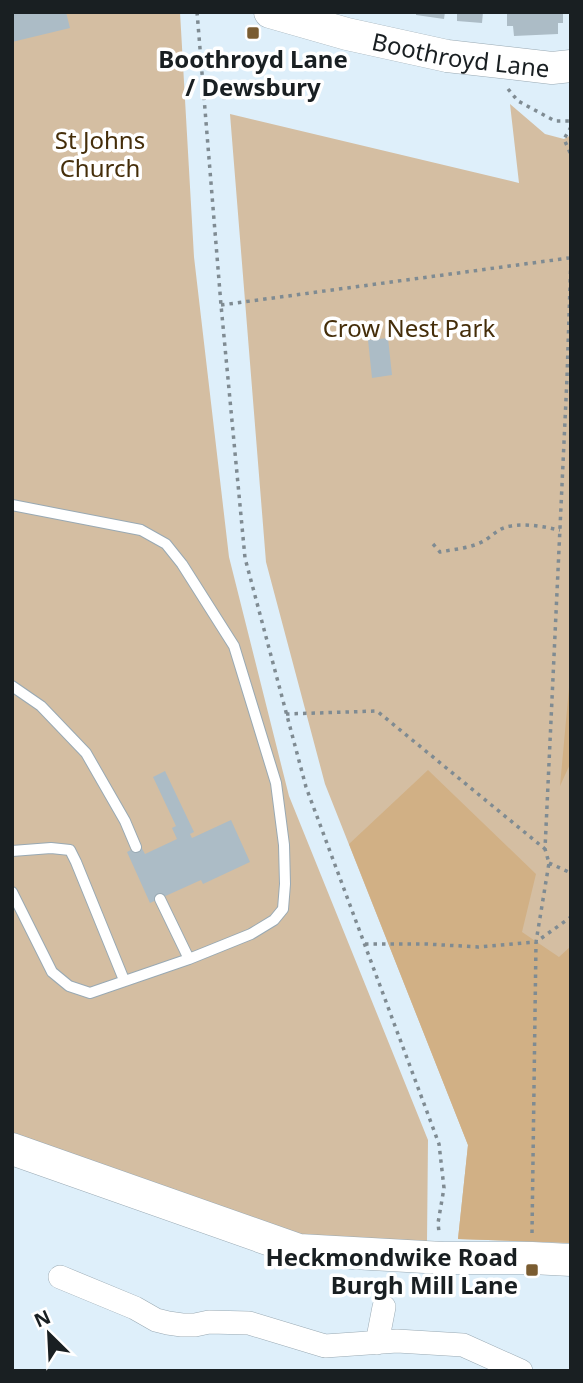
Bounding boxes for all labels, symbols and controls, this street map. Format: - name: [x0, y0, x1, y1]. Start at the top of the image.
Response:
- street label: Boothroyd Lane: [369, 24, 551, 84]
- marker: Boothroyd Lane / Dewsbury: [245, 25, 261, 41]
- place label: Boothroyd Lane / Dewsbury: [158, 42, 348, 103]
- park label: St Johns Church: [55, 123, 145, 184]
- park label: Crow Nest Park: [323, 311, 495, 344]
- place label: Heckmondwike Road Burgh Mill Lane: [265, 1240, 518, 1301]
- marker: Heckmondwike Road Burgh Mill Lane: [524, 1262, 540, 1278]
- north arrow: [14, 1299, 84, 1369]
- text: N: [30, 1303, 54, 1333]

